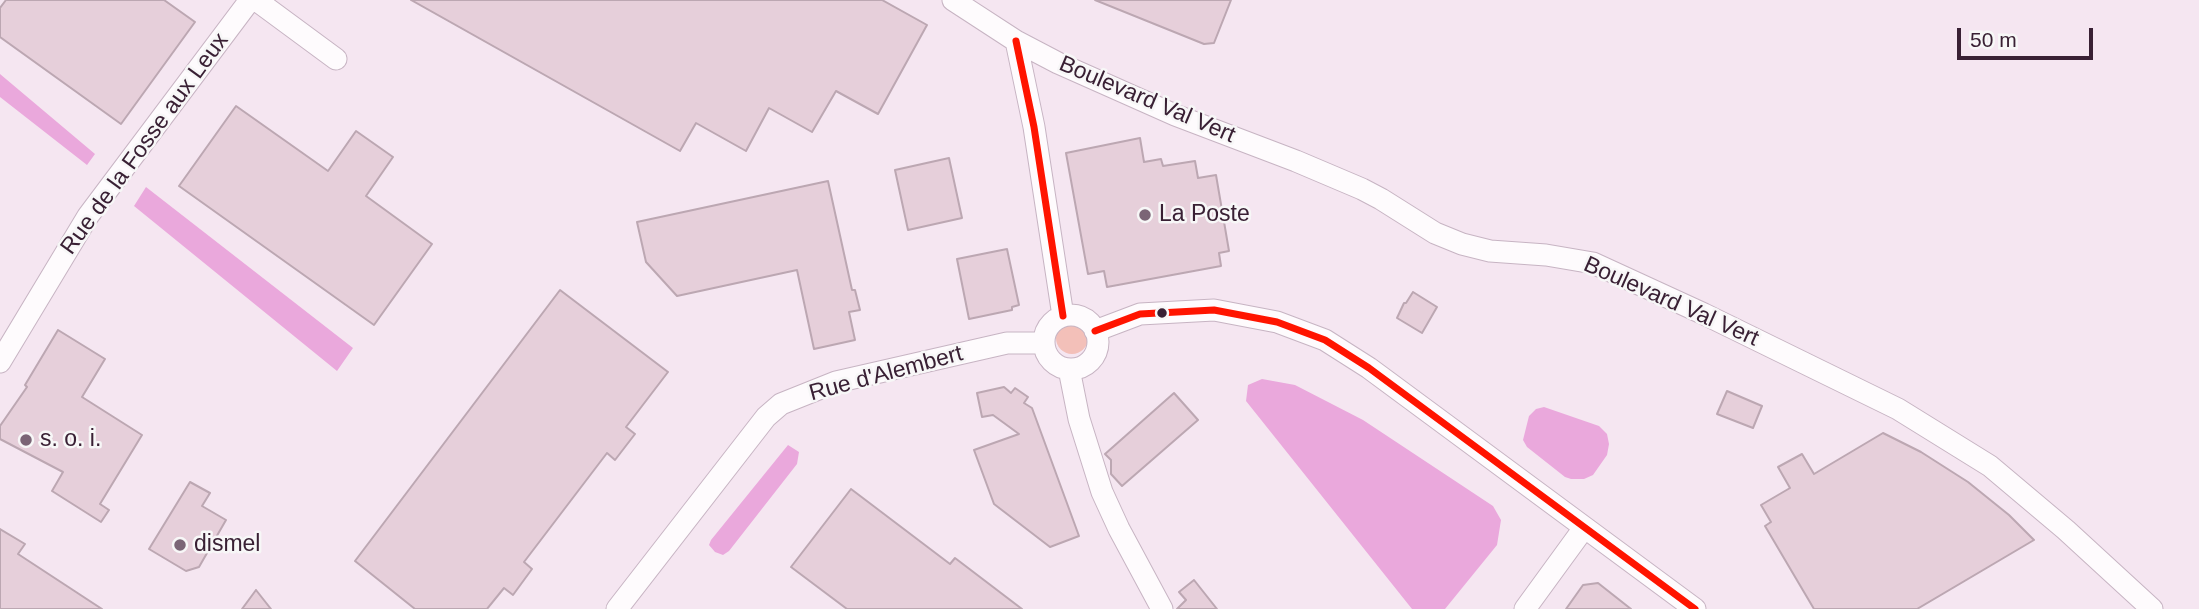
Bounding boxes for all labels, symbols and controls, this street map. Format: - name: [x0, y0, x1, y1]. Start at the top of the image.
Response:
- scale bar: [1961, 14, 2098, 58]
- street label: Rue de la Fosse aux Leux: [55, 28, 235, 260]
- text: 50 m: [1970, 28, 2017, 51]
- street label: Boulevard Val Vert: [1055, 50, 1239, 150]
- place label: La Poste: [1159, 201, 1250, 229]
- marker: La Poste: [1137, 207, 1153, 223]
- street label: Boulevard Val Vert: [1579, 251, 1763, 353]
- unlabelled marker: [1155, 306, 1169, 320]
- street label: Rue d'Alembert: [806, 340, 966, 408]
- place label: s. o. i.: [40, 426, 101, 454]
- marker: s. o. i.: [18, 432, 34, 448]
- place label: dismel: [194, 531, 260, 559]
- marker: dismel: [172, 537, 188, 553]

